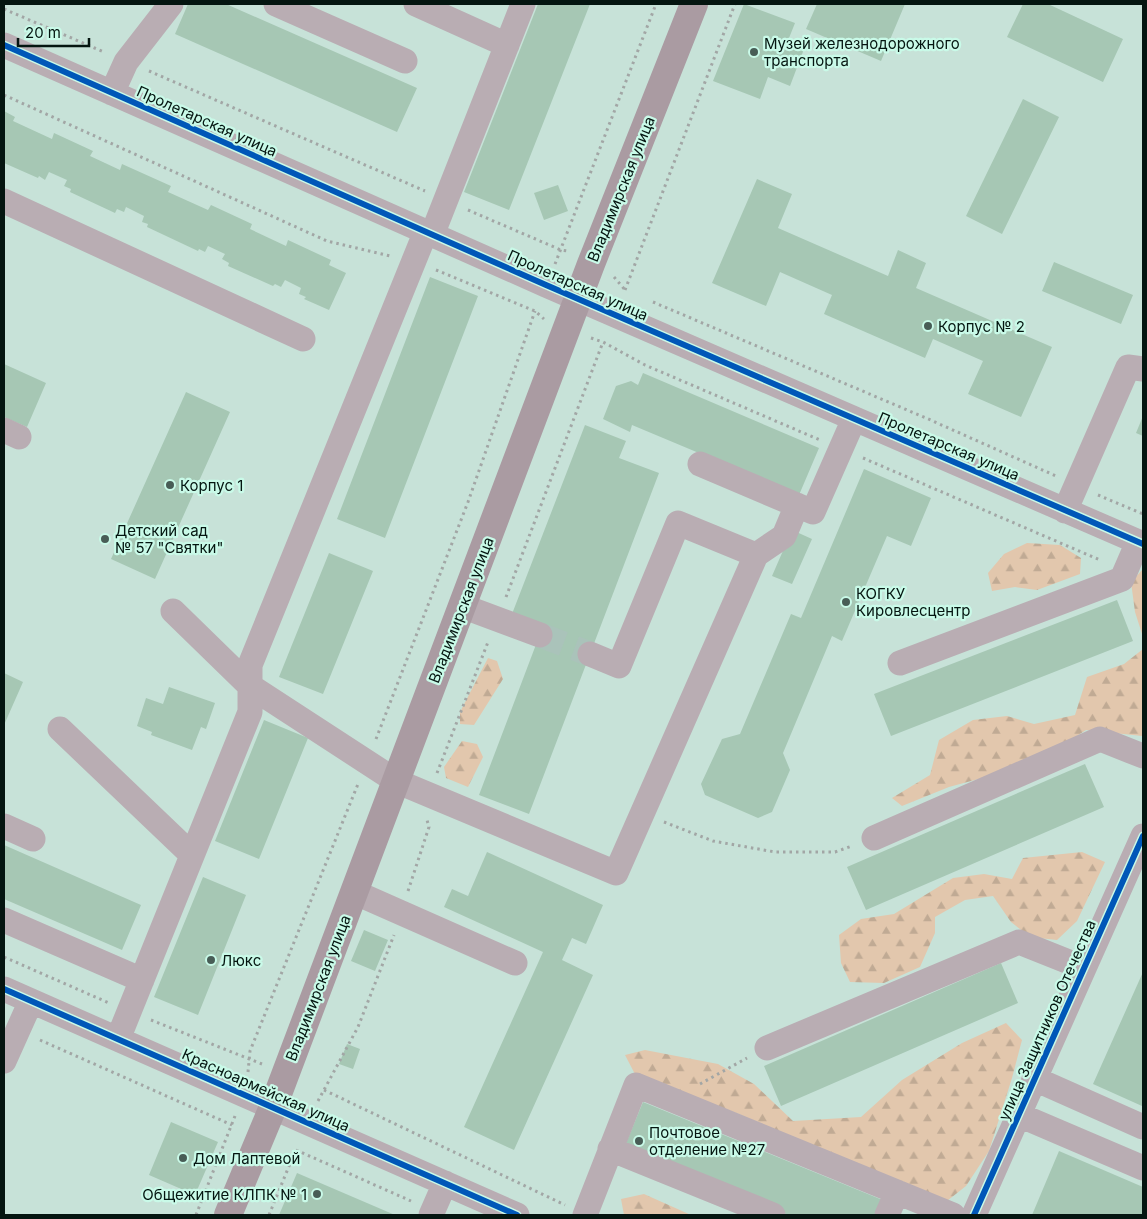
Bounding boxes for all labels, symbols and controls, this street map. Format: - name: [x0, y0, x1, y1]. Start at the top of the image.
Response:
- scale bar: [18, 15, 89, 47]
- text: 20 m: [25, 23, 61, 42]
- place label: Музей железнодорожного транспорта: [764, 34, 960, 70]
- marker: Музей железнодорожного транспорта: [748, 46, 760, 58]
- street label: Пролетарская улица: [134, 81, 280, 161]
- street label: Владимирская улица: [583, 114, 659, 264]
- street label: Пролетарская улица: [505, 245, 651, 325]
- place label: Корпус № 2: [938, 317, 1025, 336]
- marker: Корпус № 2: [922, 320, 934, 332]
- street label: Пролетарская улица: [876, 408, 1022, 484]
- place label: Корпус 1: [180, 476, 243, 495]
- marker: Корпус 1: [164, 479, 176, 491]
- place label: Детский сад № 57 "Святки": [115, 521, 223, 557]
- marker: Детский сад № 57 "Святки": [99, 533, 111, 545]
- street label: Владимирская улица: [424, 534, 498, 686]
- place label: КОГКУ Кировлесцентр: [856, 584, 971, 620]
- marker: КОГКУ Кировлесцентр: [840, 596, 852, 608]
- street label: Владимирская улица: [281, 912, 355, 1064]
- street label: улица Защитников Отечества: [994, 917, 1100, 1123]
- place label: Люкс: [221, 951, 261, 970]
- marker: Люкс: [205, 954, 217, 966]
- street label: Красноармейская улица: [179, 1044, 353, 1136]
- place label: Почтовое отделение №27: [649, 1123, 765, 1159]
- marker: Почтовое отделение №27: [633, 1135, 645, 1147]
- place label: Дом Лаптевой: [193, 1149, 300, 1168]
- marker: Дом Лаптевой: [177, 1152, 189, 1164]
- place label: Общежитие КЛПК № 1: [142, 1185, 307, 1204]
- marker: Общежитие КЛПК № 1: [311, 1188, 323, 1200]

